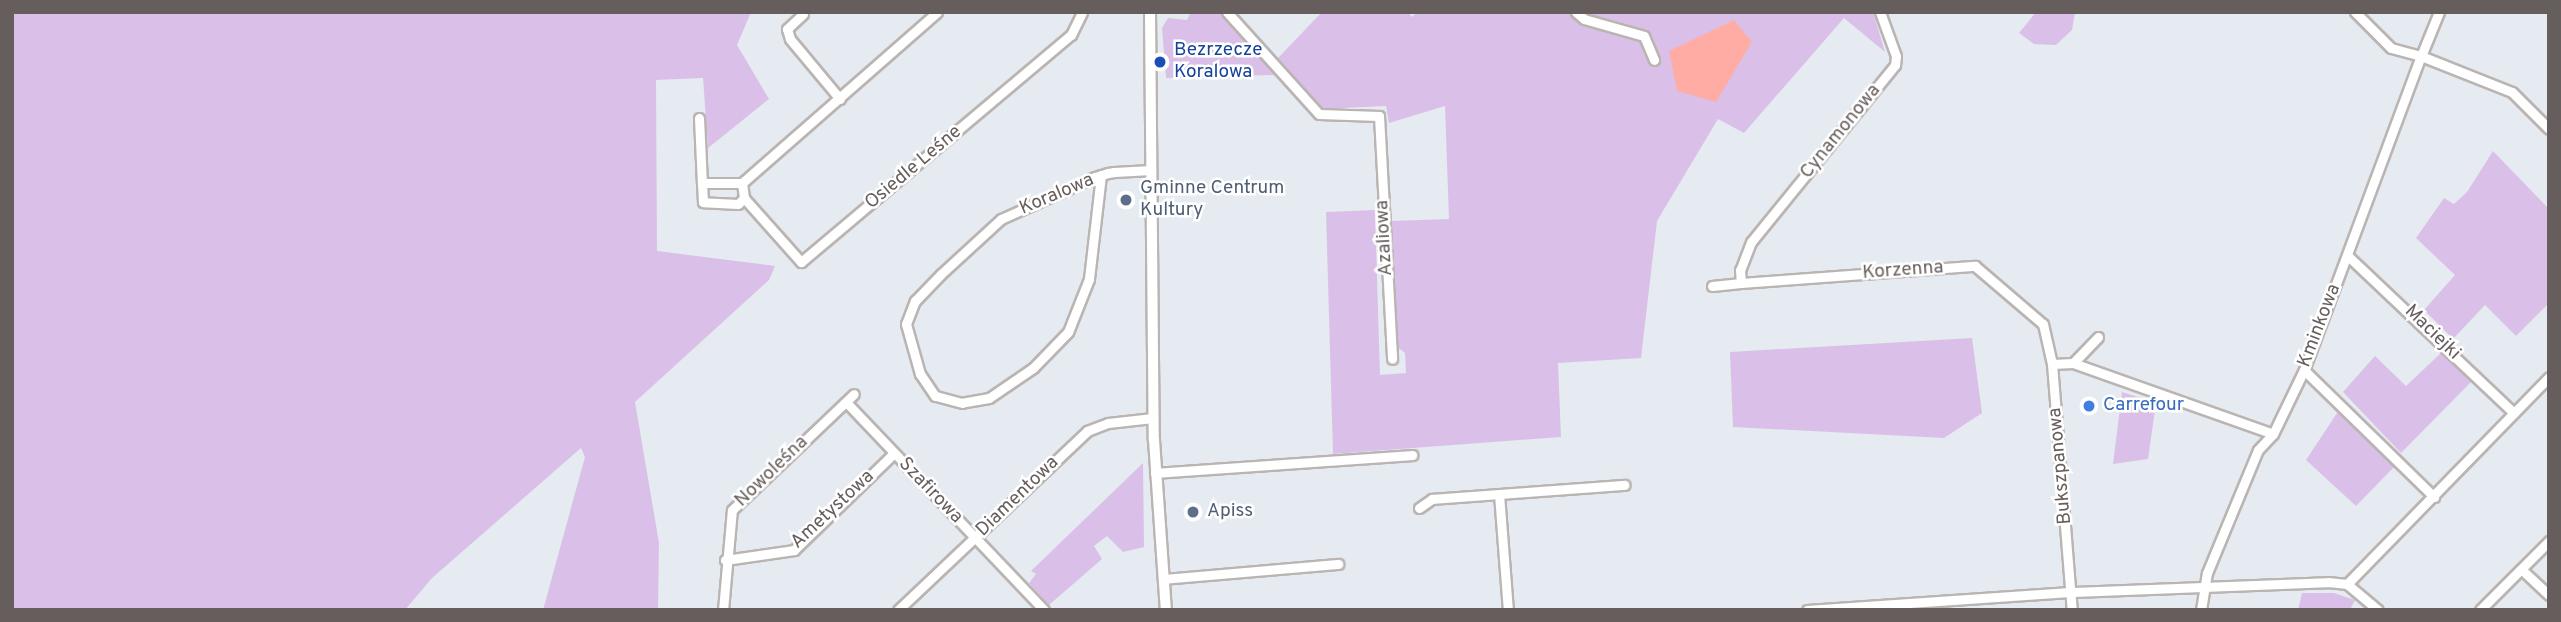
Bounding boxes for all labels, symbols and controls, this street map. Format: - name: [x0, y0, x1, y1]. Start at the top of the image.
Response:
- place label: Bezrzecze Koralowa: [1174, 40, 1262, 84]
- marker: Bezrzecze Koralowa: [1152, 54, 1168, 70]
- street label: Cynamonowa: [1796, 80, 1886, 184]
- street label: Osiedle Leśne: [861, 121, 967, 215]
- street label: Koralowa: [1016, 169, 1098, 221]
- place label: Gminne Centrum Kultury: [1140, 178, 1284, 222]
- marker: Gminne Centrum Kultury: [1118, 192, 1134, 208]
- street label: Azaliowa: [1372, 199, 1398, 277]
- street label: Korzenna: [1862, 257, 1944, 285]
- street label: Kminkowa: [2294, 281, 2346, 371]
- street label: Maciejki: [2399, 301, 2465, 365]
- place label: Carrefour: [2103, 395, 2184, 417]
- marker: Carrefour: [2081, 398, 2097, 414]
- street label: Bukszpanowa: [2045, 407, 2077, 525]
- street label: Nowoleśna: [731, 432, 813, 512]
- street label: Diamentowa: [972, 452, 1064, 542]
- street label: Szafirowa: [893, 453, 967, 529]
- street label: Ametystowa: [787, 466, 879, 554]
- place label: Apiss: [1207, 501, 1253, 523]
- marker: Apiss: [1185, 504, 1201, 520]

